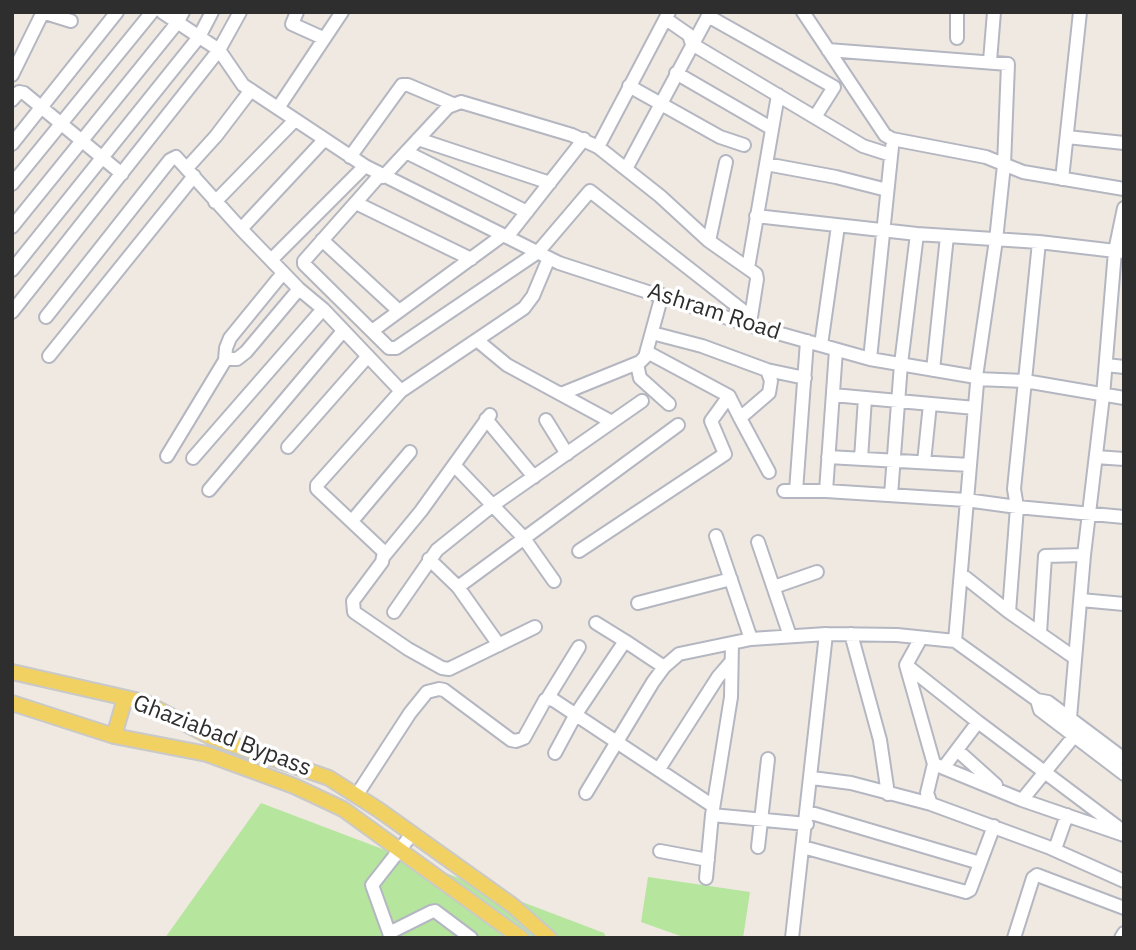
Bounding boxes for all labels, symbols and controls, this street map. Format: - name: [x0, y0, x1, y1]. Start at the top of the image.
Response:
- street label: Ashram Road: [644, 278, 784, 346]
- street label: Ghaziabad Bypass: [129, 689, 315, 783]

